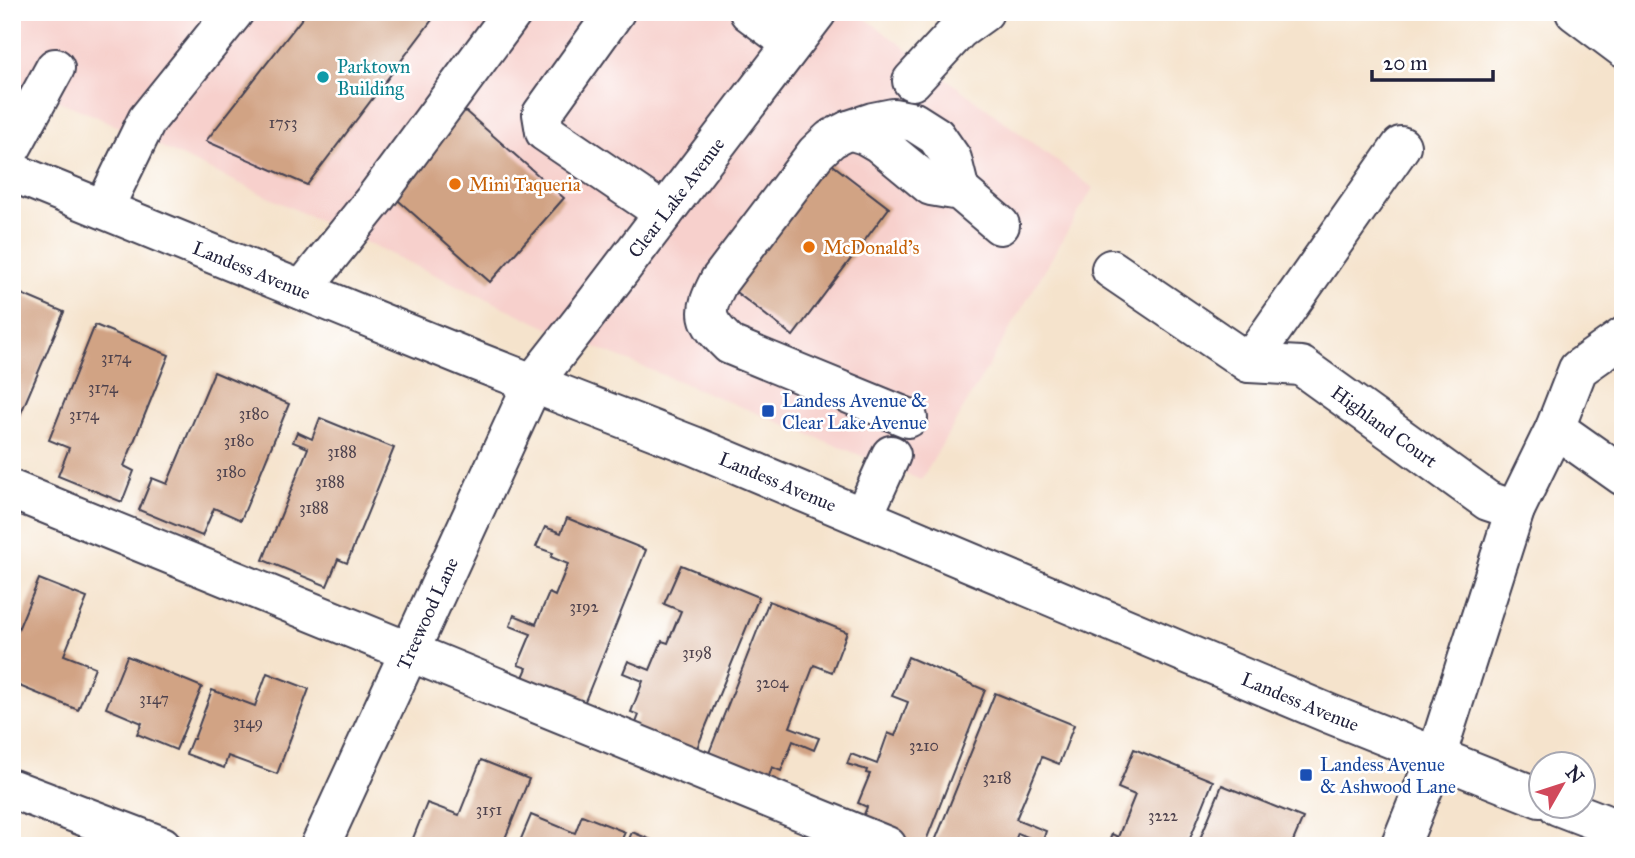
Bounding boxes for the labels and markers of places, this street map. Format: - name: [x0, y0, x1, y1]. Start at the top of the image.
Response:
- place label: Parktown Building: [337, 55, 410, 101]
- marker: Parktown Building: [315, 69, 331, 85]
- place label: Mini Taqueria: [469, 173, 582, 197]
- marker: Mini Taqueria: [447, 176, 463, 192]
- place label: McDonald's: [823, 236, 920, 259]
- marker: McDonald's: [801, 239, 817, 255]
- place label: Landess Avenue & Clear Lake Avenue: [782, 389, 927, 434]
- marker: Landess Avenue & Clear Lake Avenue: [760, 403, 776, 419]
- place label: Landess Avenue & Ashwood Lane: [1320, 753, 1456, 798]
- marker: Landess Avenue & Ashwood Lane: [1298, 767, 1314, 783]

